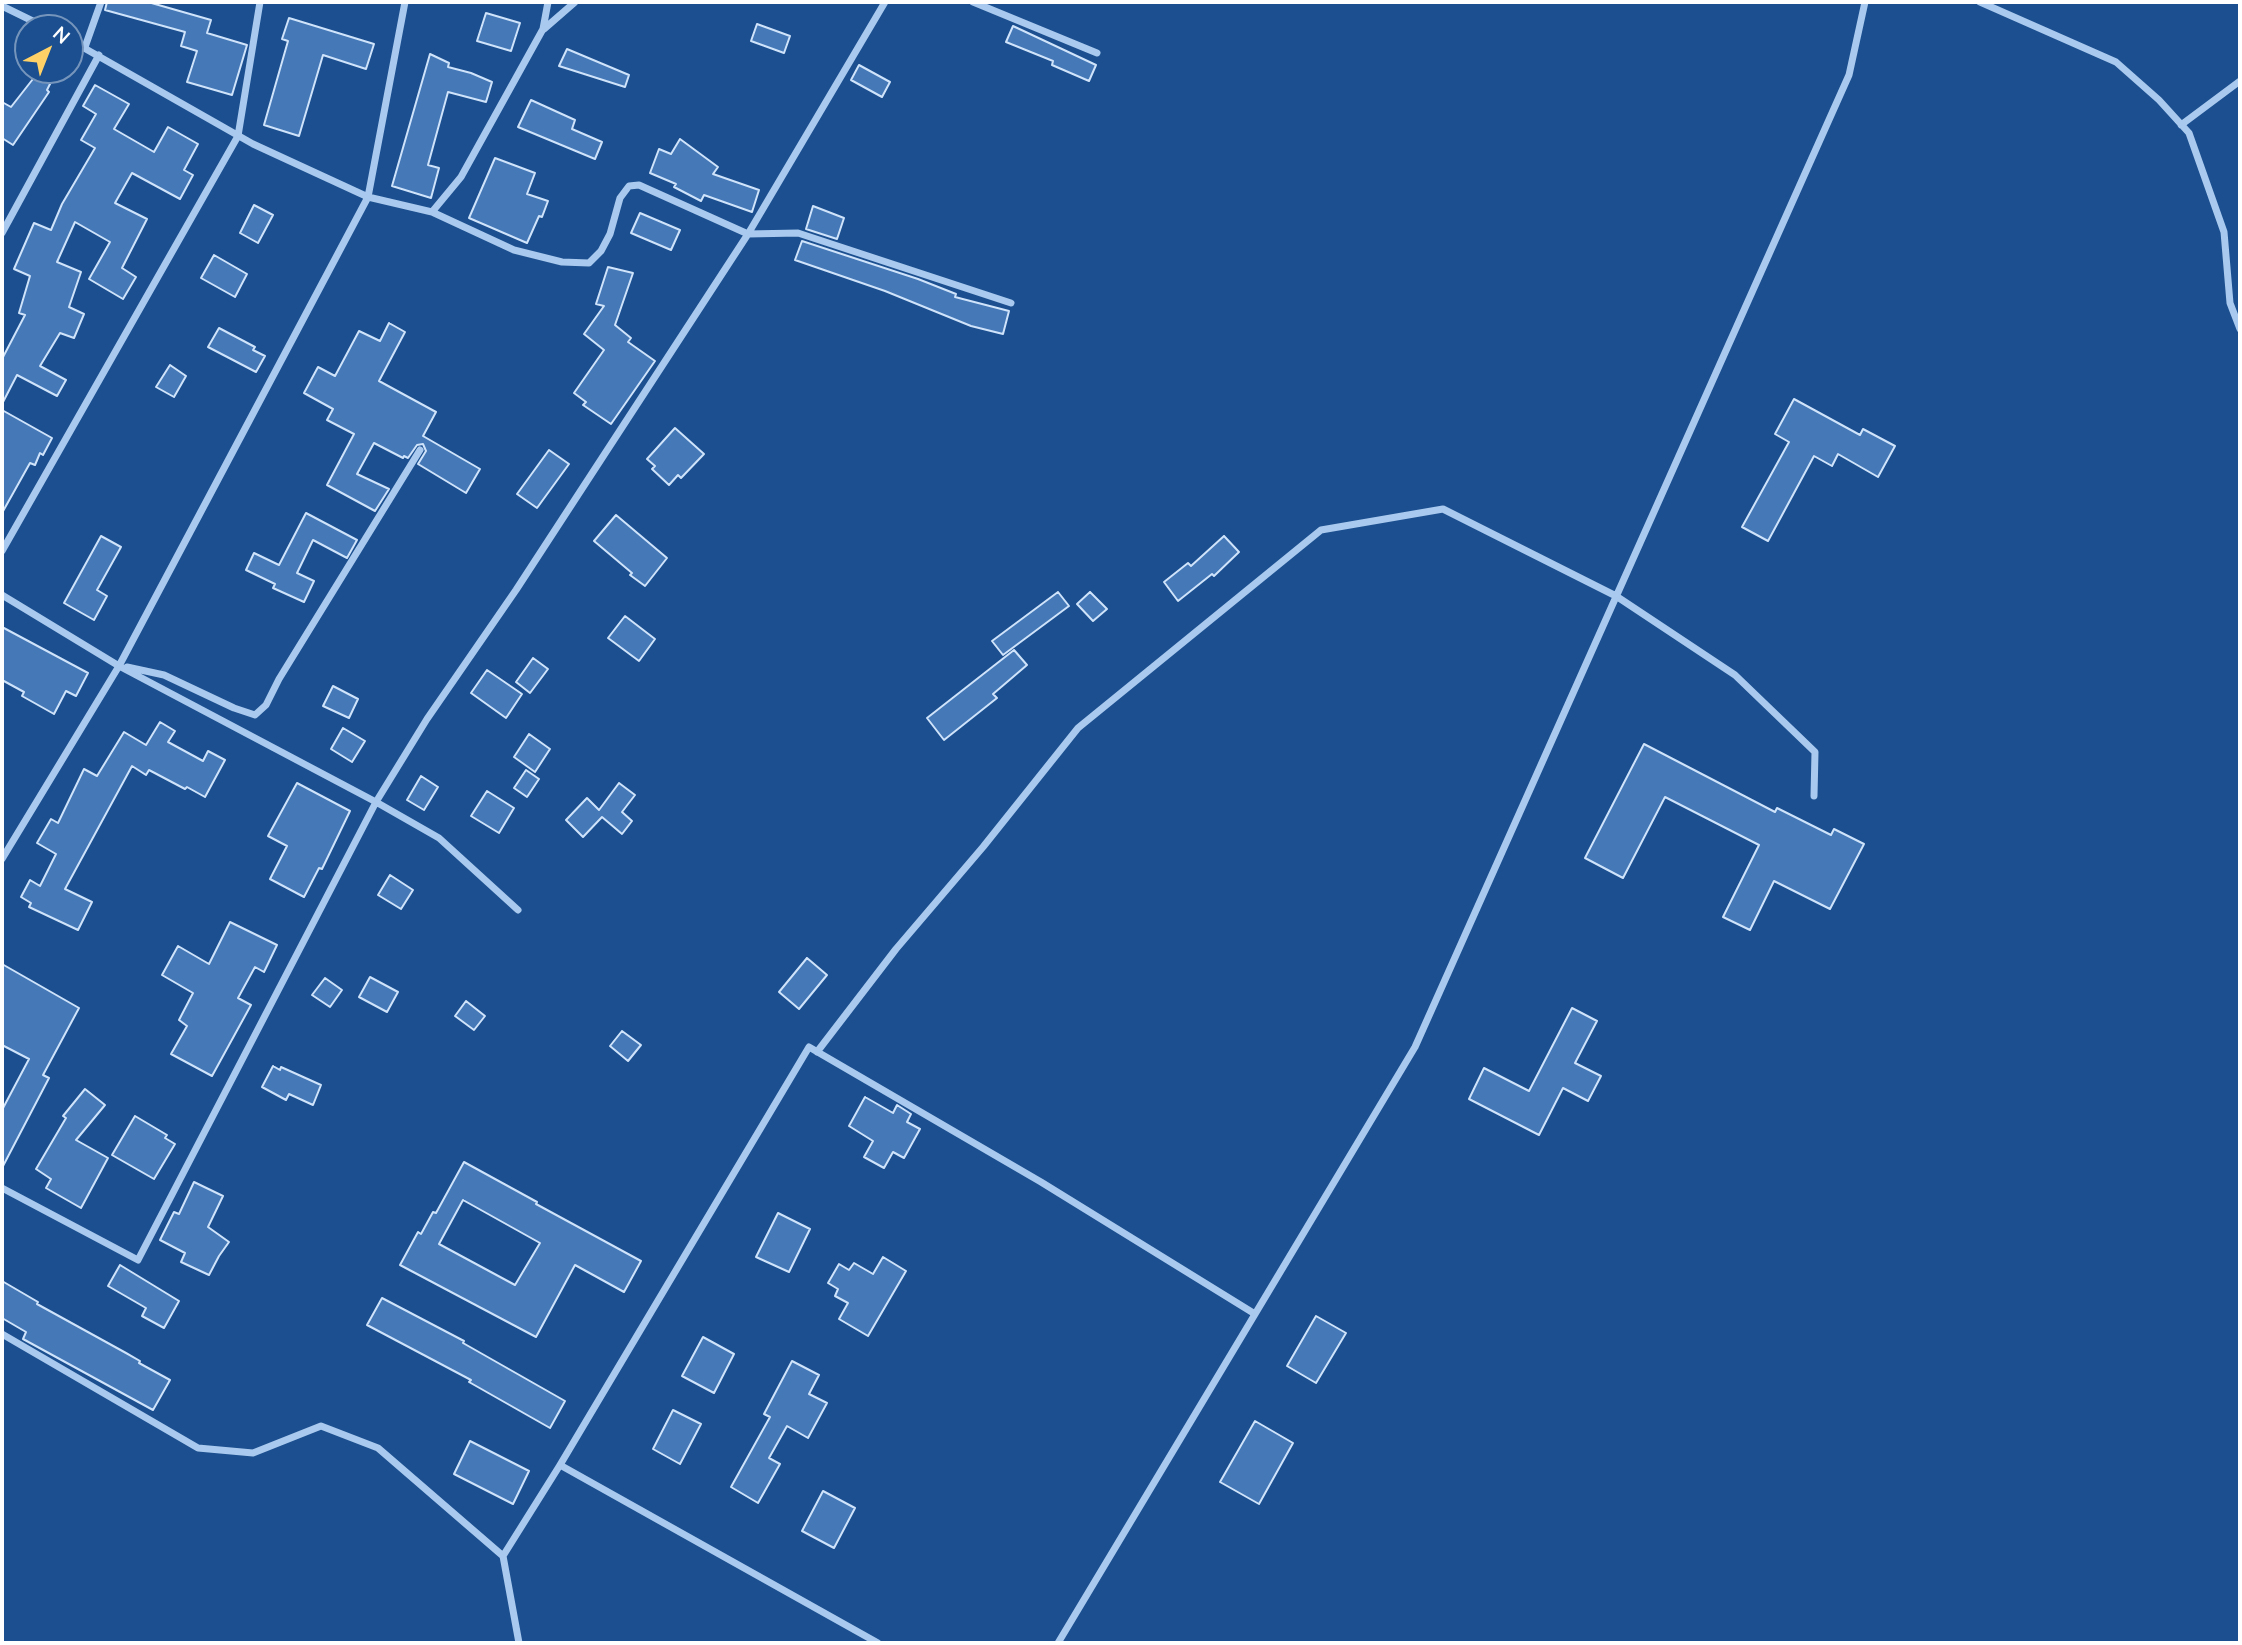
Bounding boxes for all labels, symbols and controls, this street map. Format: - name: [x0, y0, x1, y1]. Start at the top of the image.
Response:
- north arrow: [14, 14, 84, 84]
- text: N: [49, 21, 75, 48]

